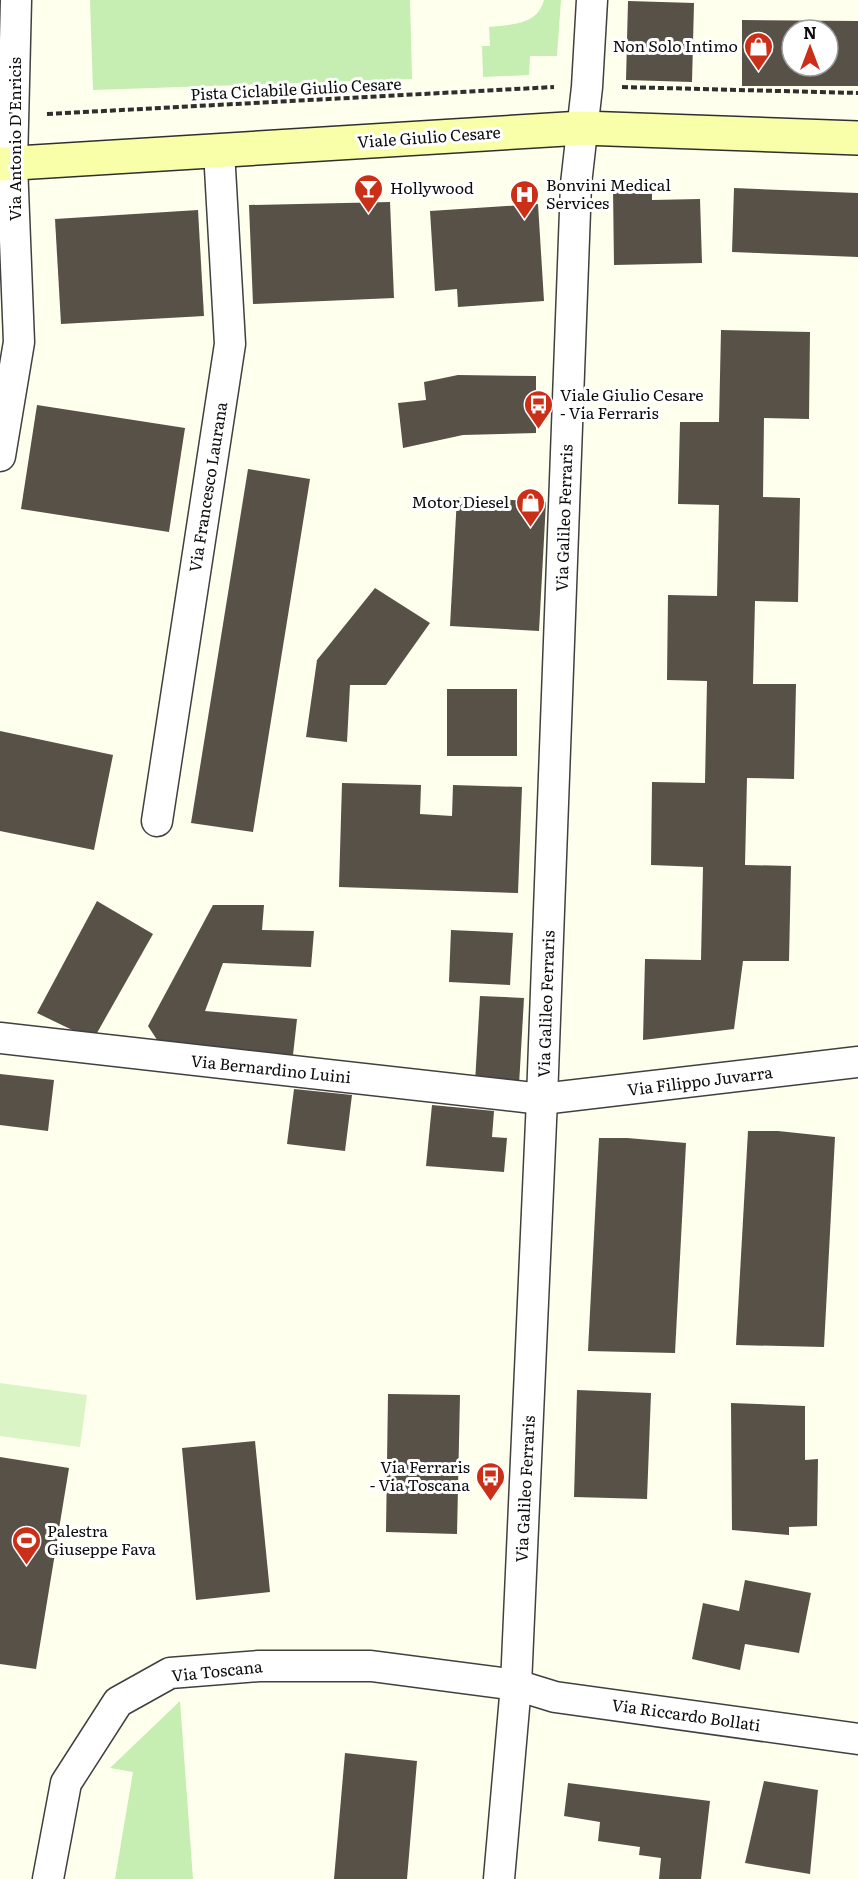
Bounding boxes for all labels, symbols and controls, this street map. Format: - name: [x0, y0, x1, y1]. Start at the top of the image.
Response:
- north arrow: [780, 18, 840, 78]
- text: N: [803, 20, 817, 44]
- shop icon: Non Solo Intimo: [743, 30, 775, 72]
- place label: Non Solo Intimo: [613, 33, 738, 57]
- street label: Via Antonio D'Enricis: [2, 57, 26, 221]
- street label: Pista Ciclabile Giulio Cesare: [190, 70, 402, 106]
- street label: Viale Giulio Cesare: [356, 119, 501, 153]
- bar icon: Hollywood: [353, 172, 385, 214]
- place label: Bonvini Medical Services: [546, 172, 671, 214]
- place label: Hollywood: [390, 175, 474, 199]
- hospital icon: Bonvini Medical Services: [509, 178, 541, 220]
- place label: Viale Giulio Cesare - Via Ferraris: [560, 382, 704, 424]
- bus stop icon: Viale Giulio Cesare - Via Ferraris: [523, 388, 555, 430]
- street label: Via Francesco Laurana: [182, 400, 232, 574]
- street label: Via Galileo Ferraris: [548, 444, 578, 592]
- shop icon: Motor Diesel: [514, 486, 546, 528]
- place label: Motor Diesel: [411, 489, 509, 513]
- street label: Via Galileo Ferraris: [530, 930, 560, 1078]
- street label: Via Bernardino Luini: [190, 1048, 352, 1088]
- street label: Via Filippo Juvarra: [626, 1059, 774, 1101]
- street label: Via Galileo Ferraris: [508, 1415, 540, 1563]
- place label: Via Ferraris - Via Toscana: [370, 1454, 470, 1496]
- bus stop icon: Via Ferraris - Via Toscana: [475, 1460, 507, 1502]
- place label: Palestra Giuseppe Fava: [47, 1518, 156, 1560]
- sports icon: Palestra Giuseppe Fava: [10, 1524, 42, 1566]
- street label: Via Toscana: [170, 1653, 264, 1687]
- street label: Via Riccardo Bollati: [610, 1692, 762, 1736]

